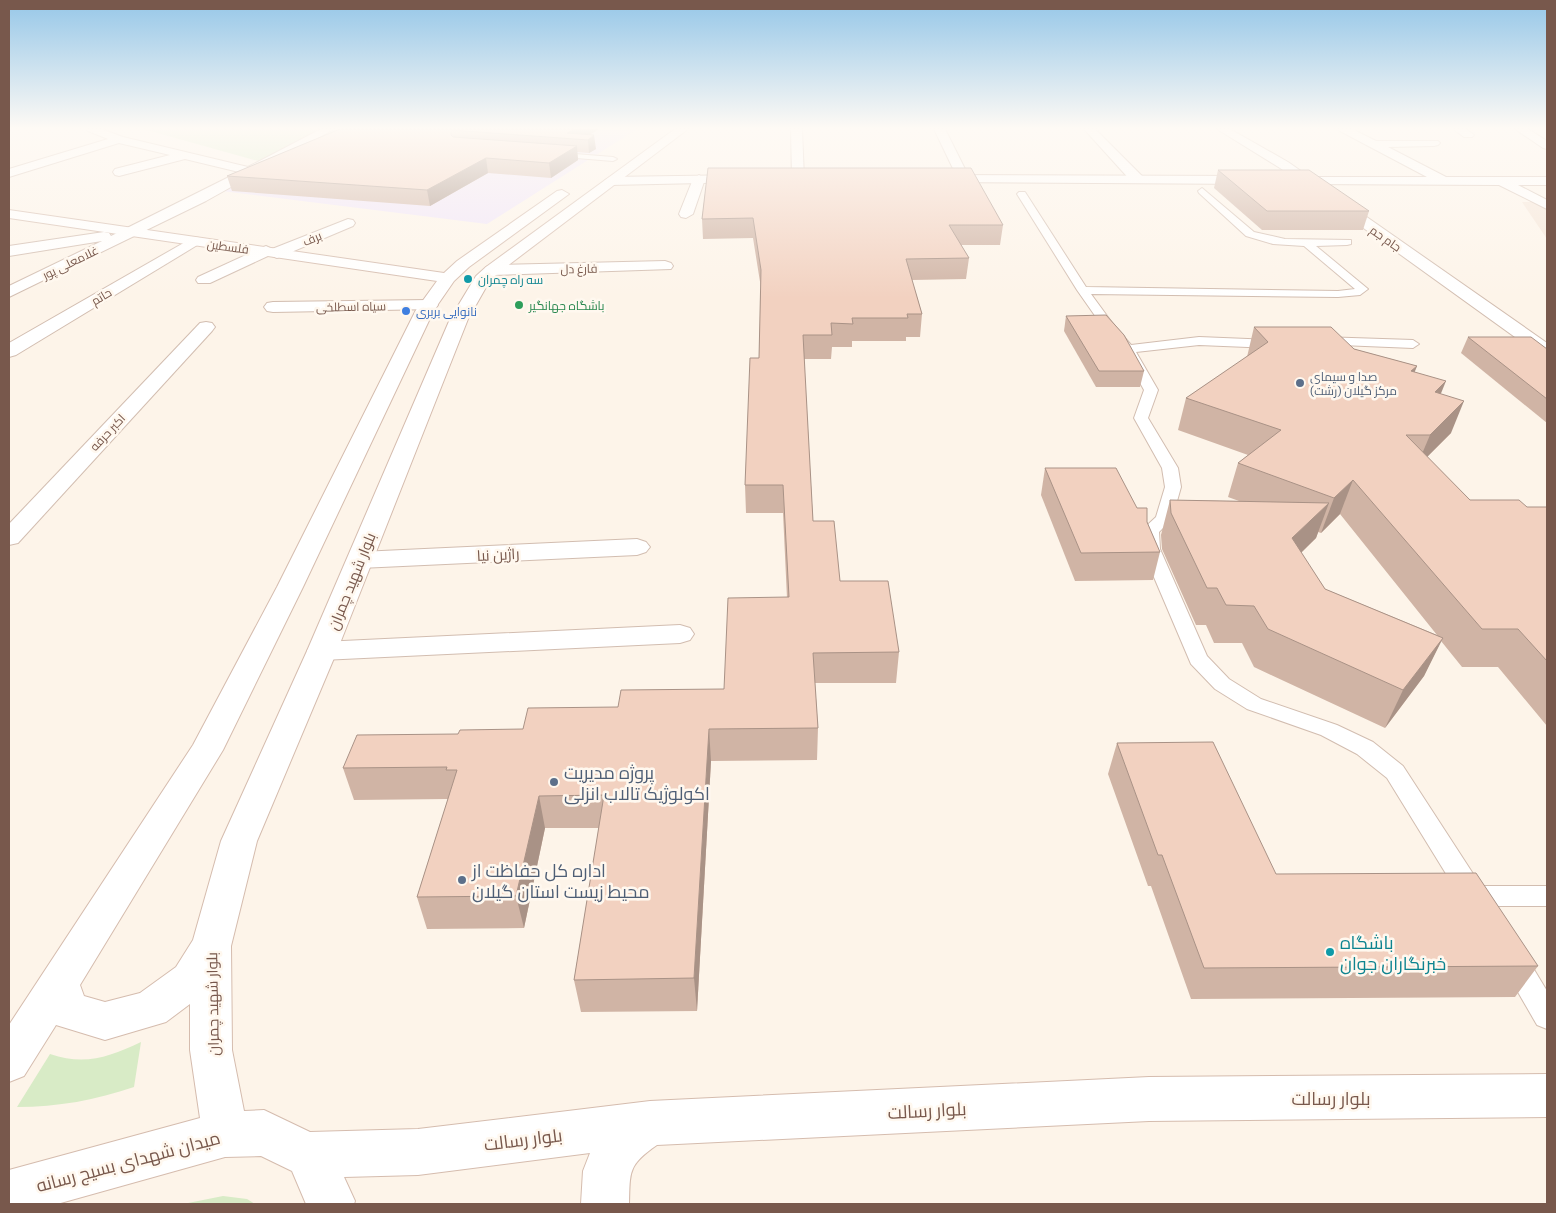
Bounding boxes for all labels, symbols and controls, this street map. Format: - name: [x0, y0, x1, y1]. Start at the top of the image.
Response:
- street label: جام جم: [1367, 222, 1404, 255]
- street label: برف: [300, 228, 324, 249]
- street label: فلسطین: [206, 236, 250, 257]
- street label: غلامعلی پور: [39, 242, 102, 285]
- street label: فارغ دل: [560, 261, 598, 277]
- place label: سه راه چمران: [478, 272, 543, 289]
- marker: سه راه چمران: [462, 273, 474, 285]
- street label: حاتم: [88, 285, 115, 309]
- street label: سیاه اسطلخی: [316, 298, 386, 315]
- place label: باشگاه جهانگیر: [528, 298, 604, 313]
- marker: باشگاه جهانگیر: [513, 299, 525, 311]
- place label: نانوایی بربری: [416, 304, 477, 319]
- marker: نانوایی بربری: [400, 305, 412, 317]
- place label: صدا و سیمای مرکز گیلان (رشت): [1310, 369, 1397, 398]
- marker: صدا و سیمای مرکز گیلان (رشت): [1294, 377, 1306, 389]
- street label: اکبر حرفه: [87, 411, 128, 454]
- street label: بلوار شهید چمران: [323, 530, 381, 633]
- street label: راژین نیا: [476, 544, 520, 566]
- place label: پروژه مدیریت اکولوژیک تالاب انزلی: [564, 761, 710, 805]
- marker: پروژه مدیریت اکولوژیک تالاب انزلی: [548, 776, 560, 788]
- place label: اداره کل حفاظت از محیط زیست استان گیلان: [471, 859, 650, 903]
- marker: اداره کل حفاظت از محیط زیست استان گیلان: [456, 874, 468, 886]
- place label: باشگاه خبرنگاران جوان: [1340, 931, 1446, 975]
- marker: باشگاه خبرنگاران جوان: [1324, 946, 1336, 958]
- street label: بلوار شهید چمران: [202, 952, 224, 1056]
- street label: بلوار رسالت: [1292, 1087, 1370, 1110]
- street label: بلوار رسالت: [887, 1097, 967, 1124]
- street label: بلوار رسالت: [482, 1123, 564, 1156]
- street label: ميدان شهدای بسیج رسانه: [34, 1126, 223, 1198]

